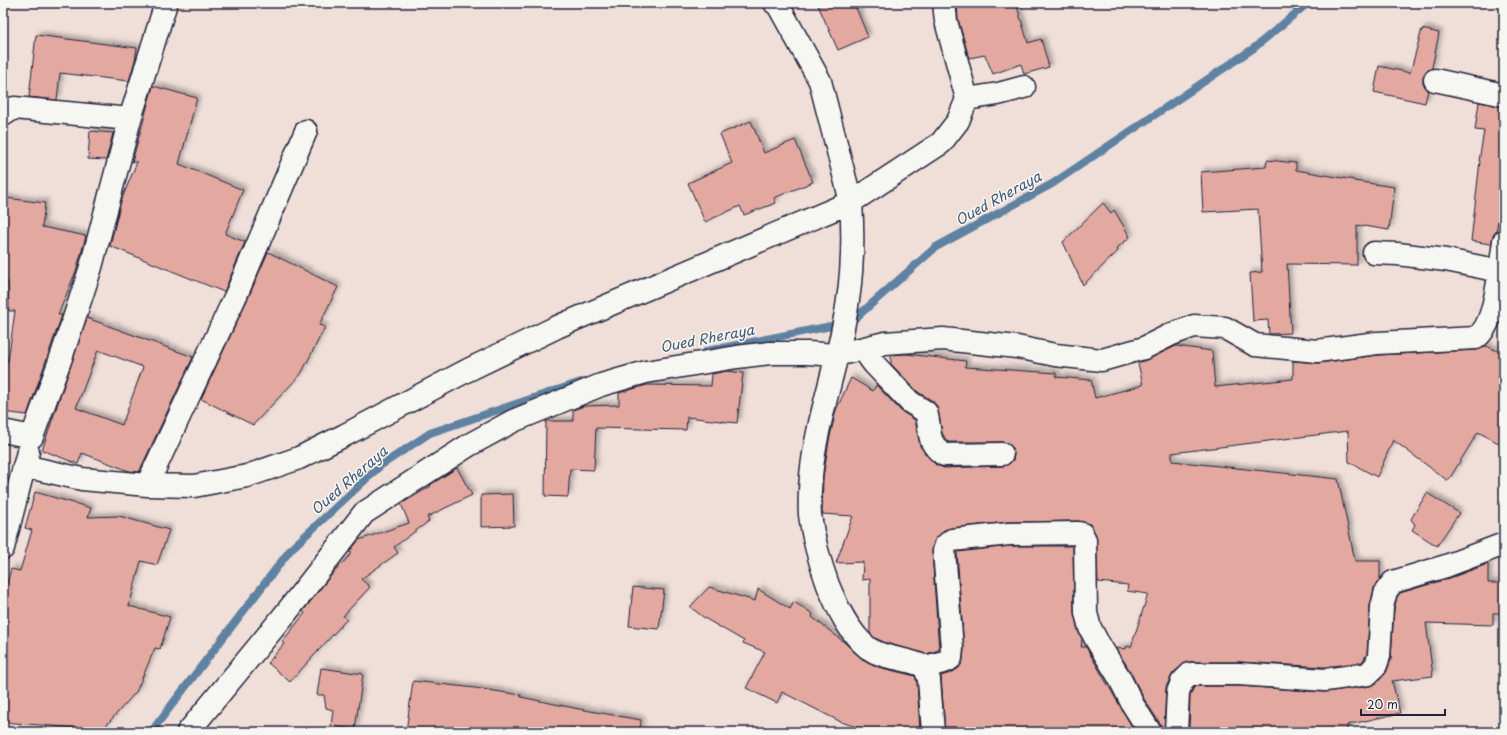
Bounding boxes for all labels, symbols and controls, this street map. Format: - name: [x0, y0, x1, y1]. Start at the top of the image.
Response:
- water label: Oued Rheraya: [951, 165, 1046, 230]
- water label: Oued Rheraya: [658, 318, 757, 357]
- water label: Oued Rheraya: [306, 440, 393, 519]
- scale bar: [1361, 691, 1445, 717]
- text: 20 m: [1367, 695, 1398, 713]

